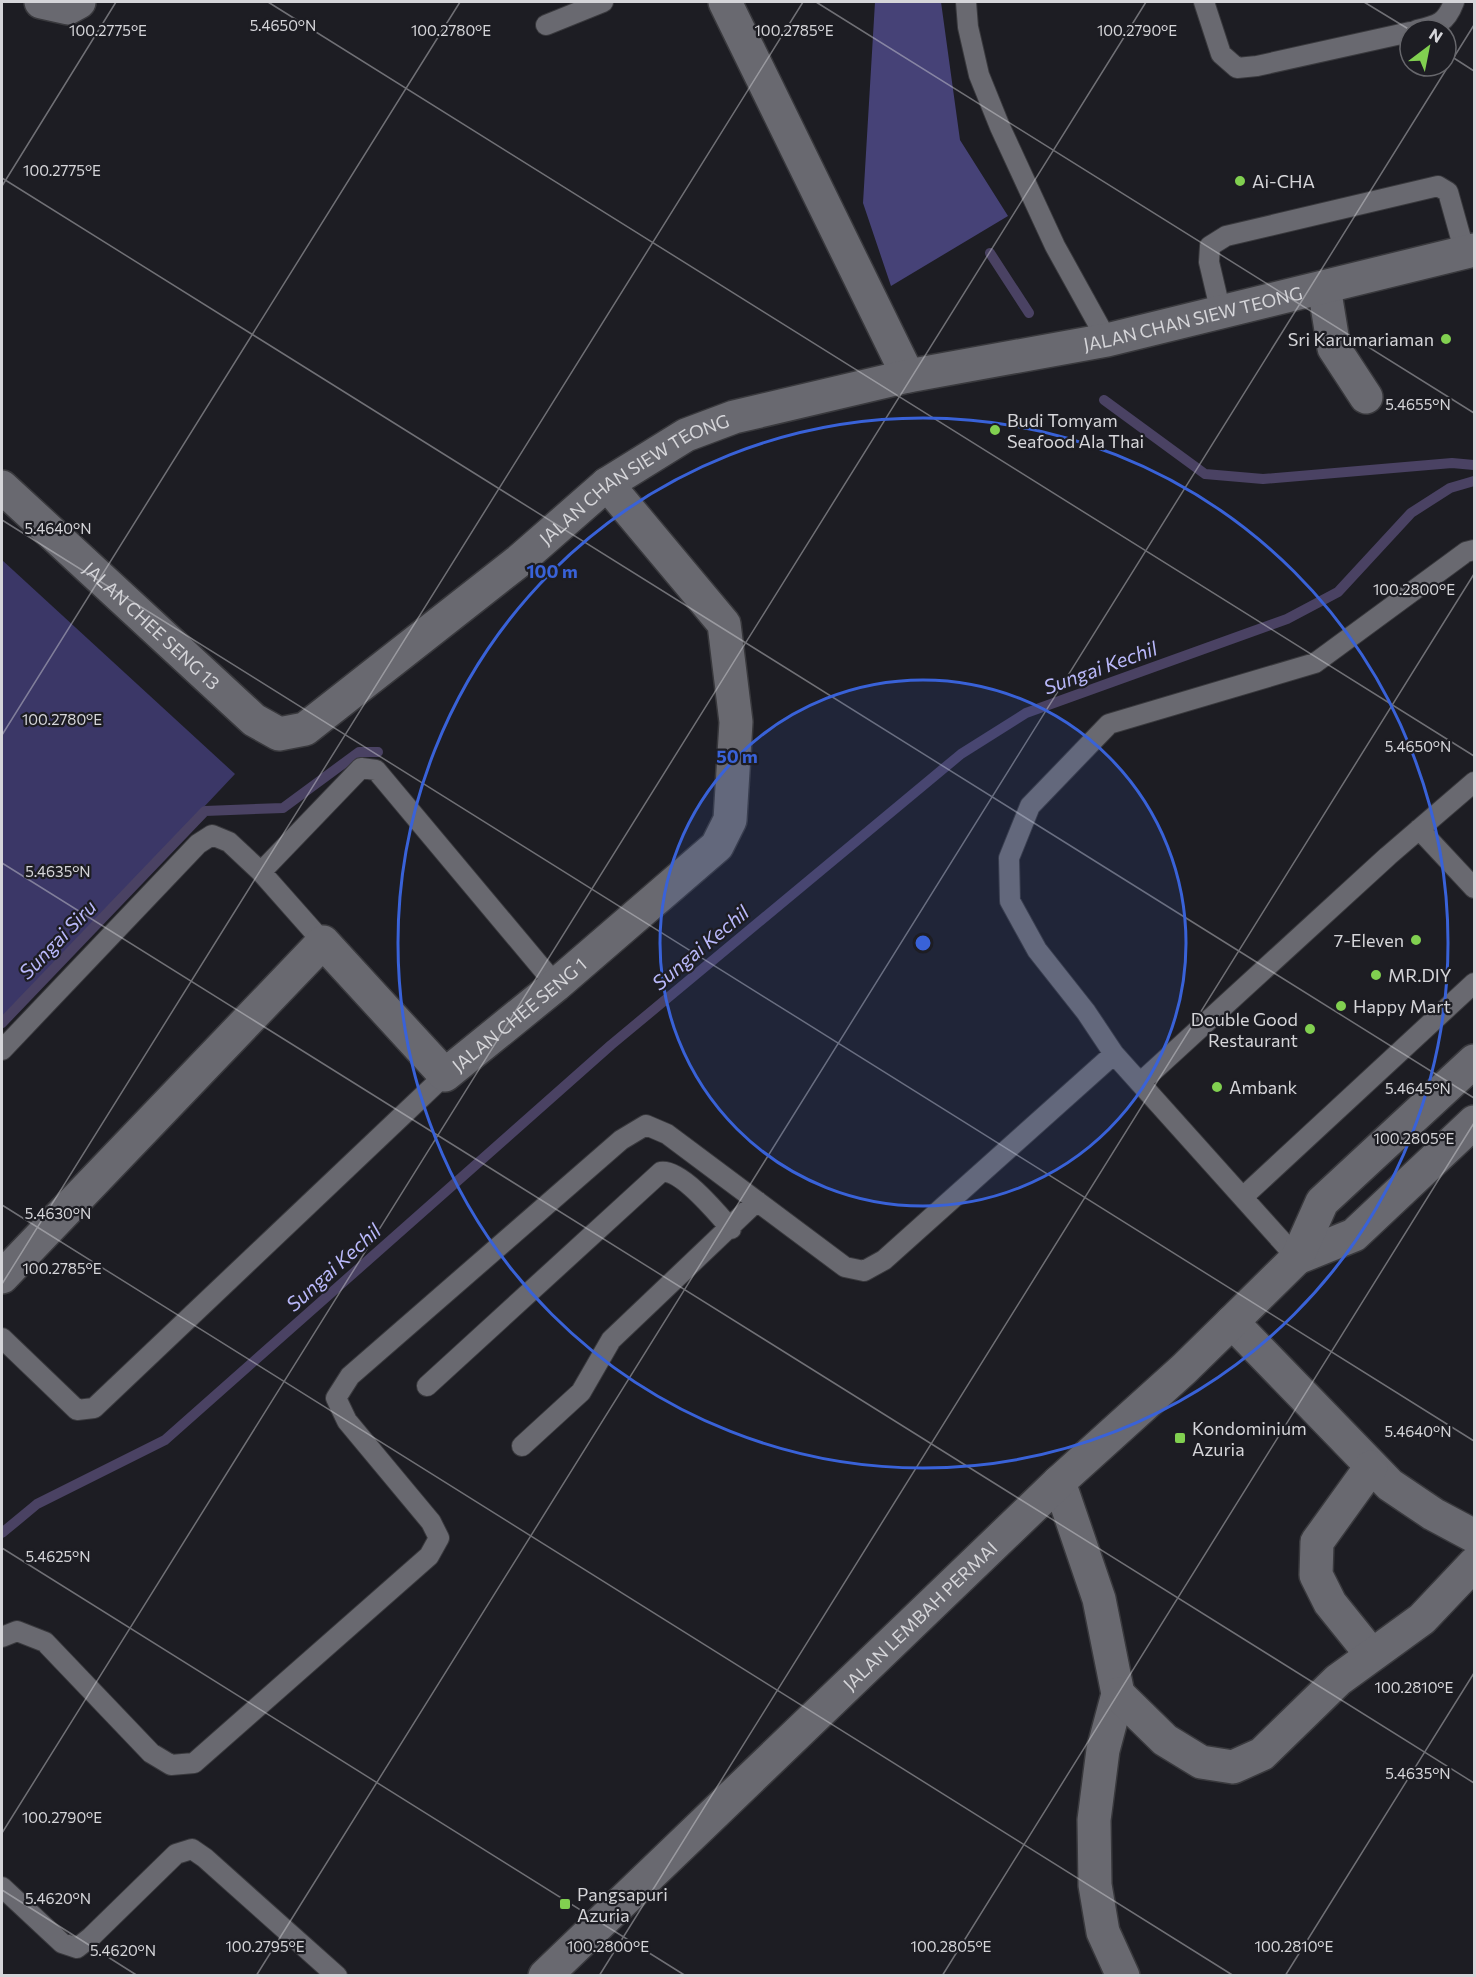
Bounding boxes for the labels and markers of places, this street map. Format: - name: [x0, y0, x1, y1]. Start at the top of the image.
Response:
- place label: Ai-CHA: [1252, 170, 1315, 192]
- marker: Ai-CHA: [1233, 174, 1247, 188]
- place label: Sri Karumariaman: [1288, 328, 1434, 350]
- marker: Sri Karumariaman: [1439, 332, 1453, 346]
- place label: Budi Tomyam Seafood Ala Thai: [1007, 409, 1144, 452]
- marker: Budi Tomyam Seafood Ala Thai: [988, 423, 1002, 437]
- place label: 7-Eleven: [1334, 929, 1404, 951]
- centre of rings: [913, 933, 933, 953]
- marker: 7-Eleven: [1409, 933, 1423, 947]
- place label: MR.DIY: [1388, 964, 1452, 986]
- marker: MR.DIY: [1369, 968, 1383, 982]
- place label: Happy Mart: [1353, 995, 1451, 1017]
- marker: Happy Mart: [1334, 999, 1348, 1013]
- place label: Double Good Restaurant: [1191, 1008, 1298, 1051]
- marker: Double Good Restaurant: [1303, 1022, 1317, 1036]
- place label: Ambank: [1229, 1076, 1298, 1098]
- marker: Ambank: [1210, 1080, 1224, 1094]
- place label: Kondominium Azuria: [1192, 1417, 1307, 1460]
- marker: Kondominium Azuria: [1173, 1431, 1187, 1445]
- place label: Pangsapuri Azuria: [577, 1883, 668, 1926]
- marker: Pangsapuri Azuria: [558, 1897, 572, 1911]

